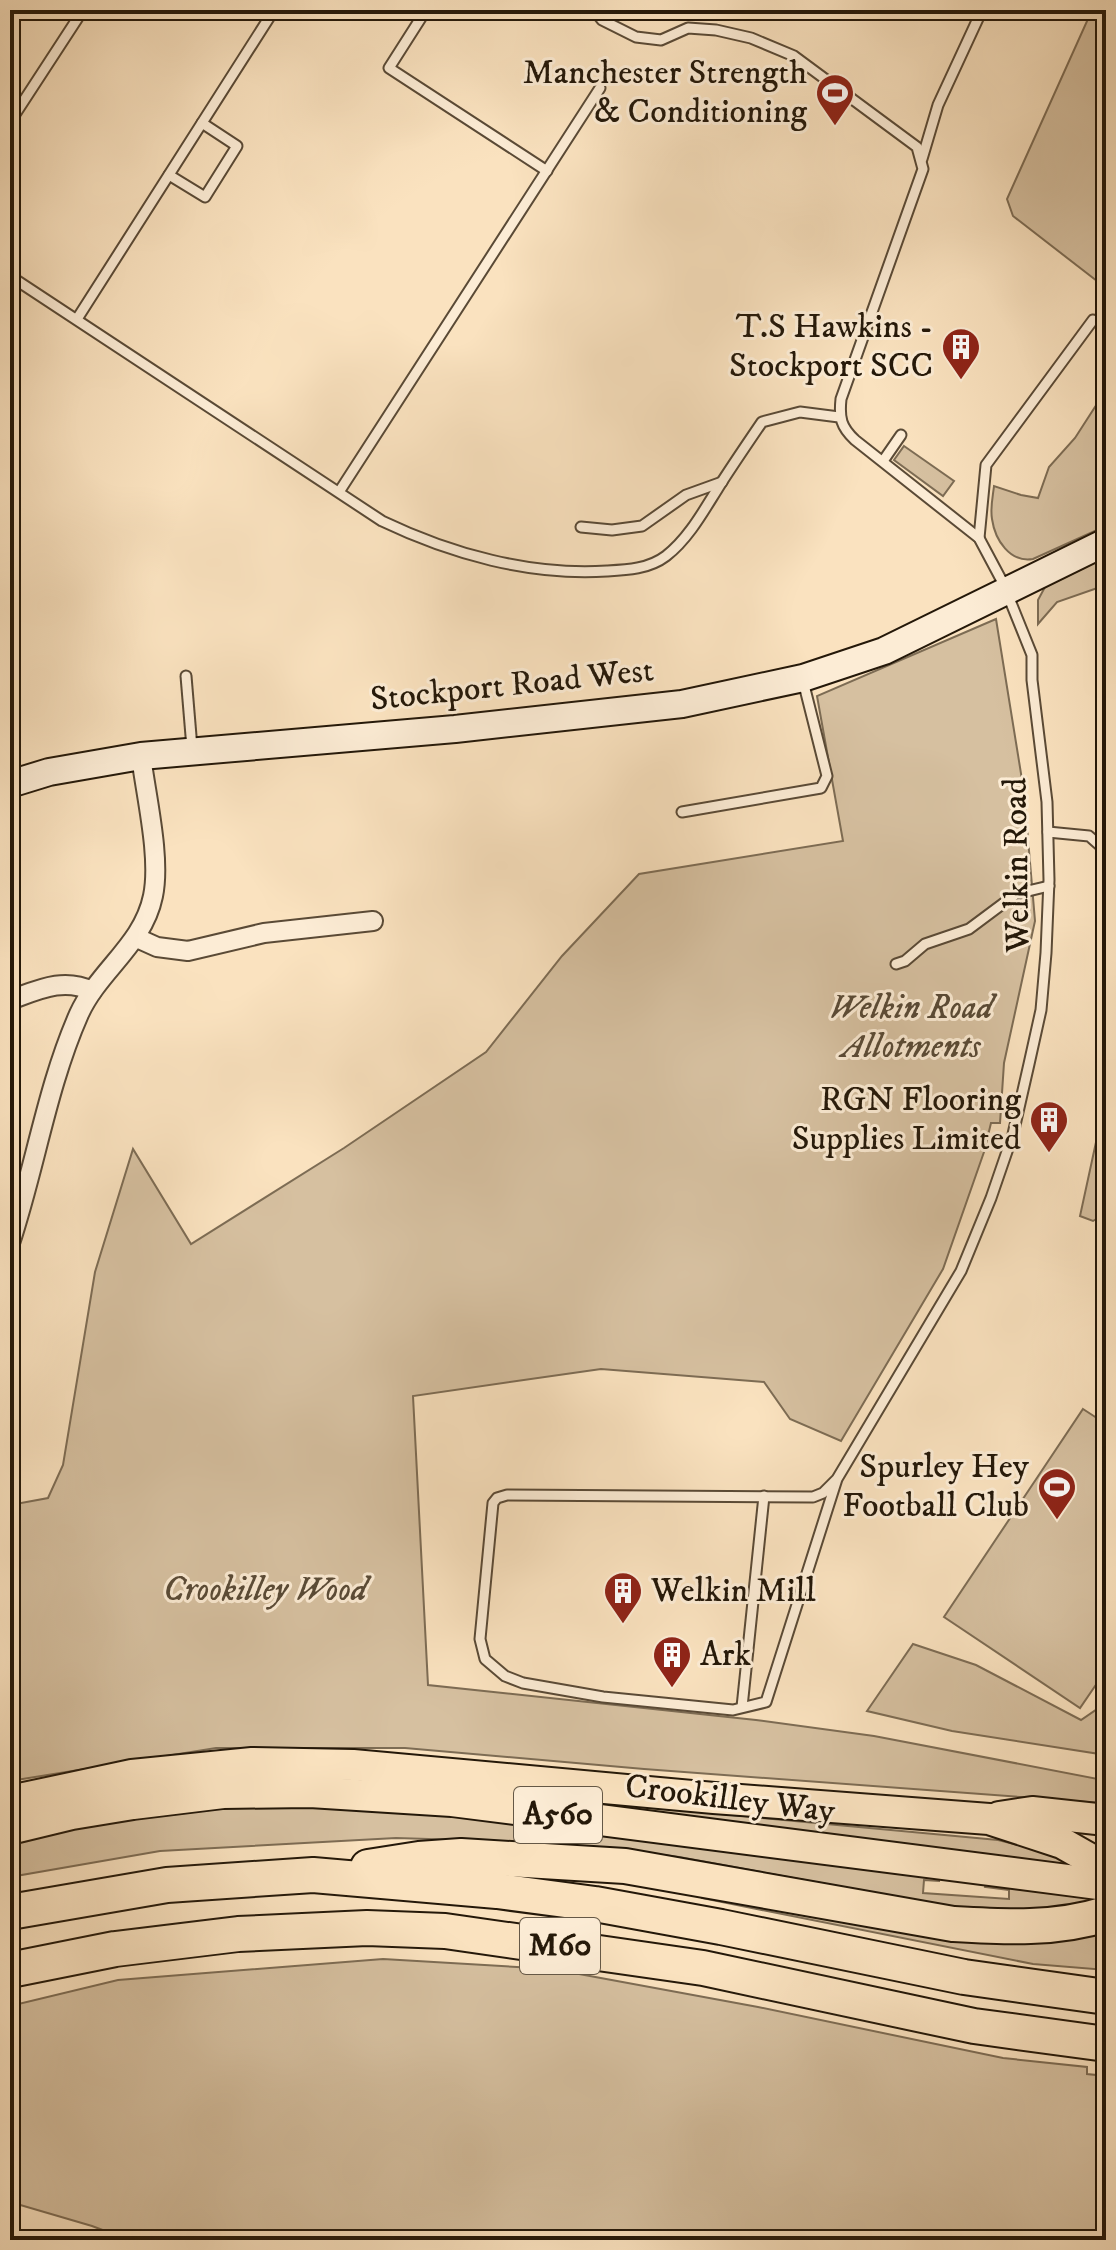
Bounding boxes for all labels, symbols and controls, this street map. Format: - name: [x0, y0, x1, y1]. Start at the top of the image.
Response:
- place label: Manchester Strength & Conditioning: [523, 52, 807, 133]
- sports icon: Manchester Strength & Conditioning: [814, 72, 856, 127]
- place label: T.S Hawkins - Stockport SCC: [729, 306, 933, 387]
- building icon: T.S Hawkins - Stockport SCC: [940, 326, 982, 381]
- street label: Stockport Road West: [368, 649, 656, 721]
- street label: Welkin Road: [994, 777, 1040, 954]
- park label: Welkin Road Allotments: [829, 987, 998, 1068]
- place label: RGN Flooring Supplies Limited: [792, 1079, 1021, 1160]
- building icon: RGN Flooring Supplies Limited: [1028, 1099, 1070, 1154]
- place label: Spurley Hey Football Club: [842, 1446, 1030, 1527]
- sports icon: Spurley Hey Football Club: [1036, 1466, 1078, 1521]
- park label: Crookilley Wood: [163, 1569, 372, 1611]
- building icon: Welkin Mill: [602, 1570, 644, 1625]
- place label: Welkin Mill: [650, 1570, 817, 1612]
- building icon: Ark: [651, 1634, 693, 1689]
- place label: Ark: [700, 1634, 751, 1676]
- street label: Crookilley Way: [623, 1765, 838, 1833]
- road number: A560: [514, 1787, 602, 1843]
- road number: M60: [520, 1918, 600, 1974]

